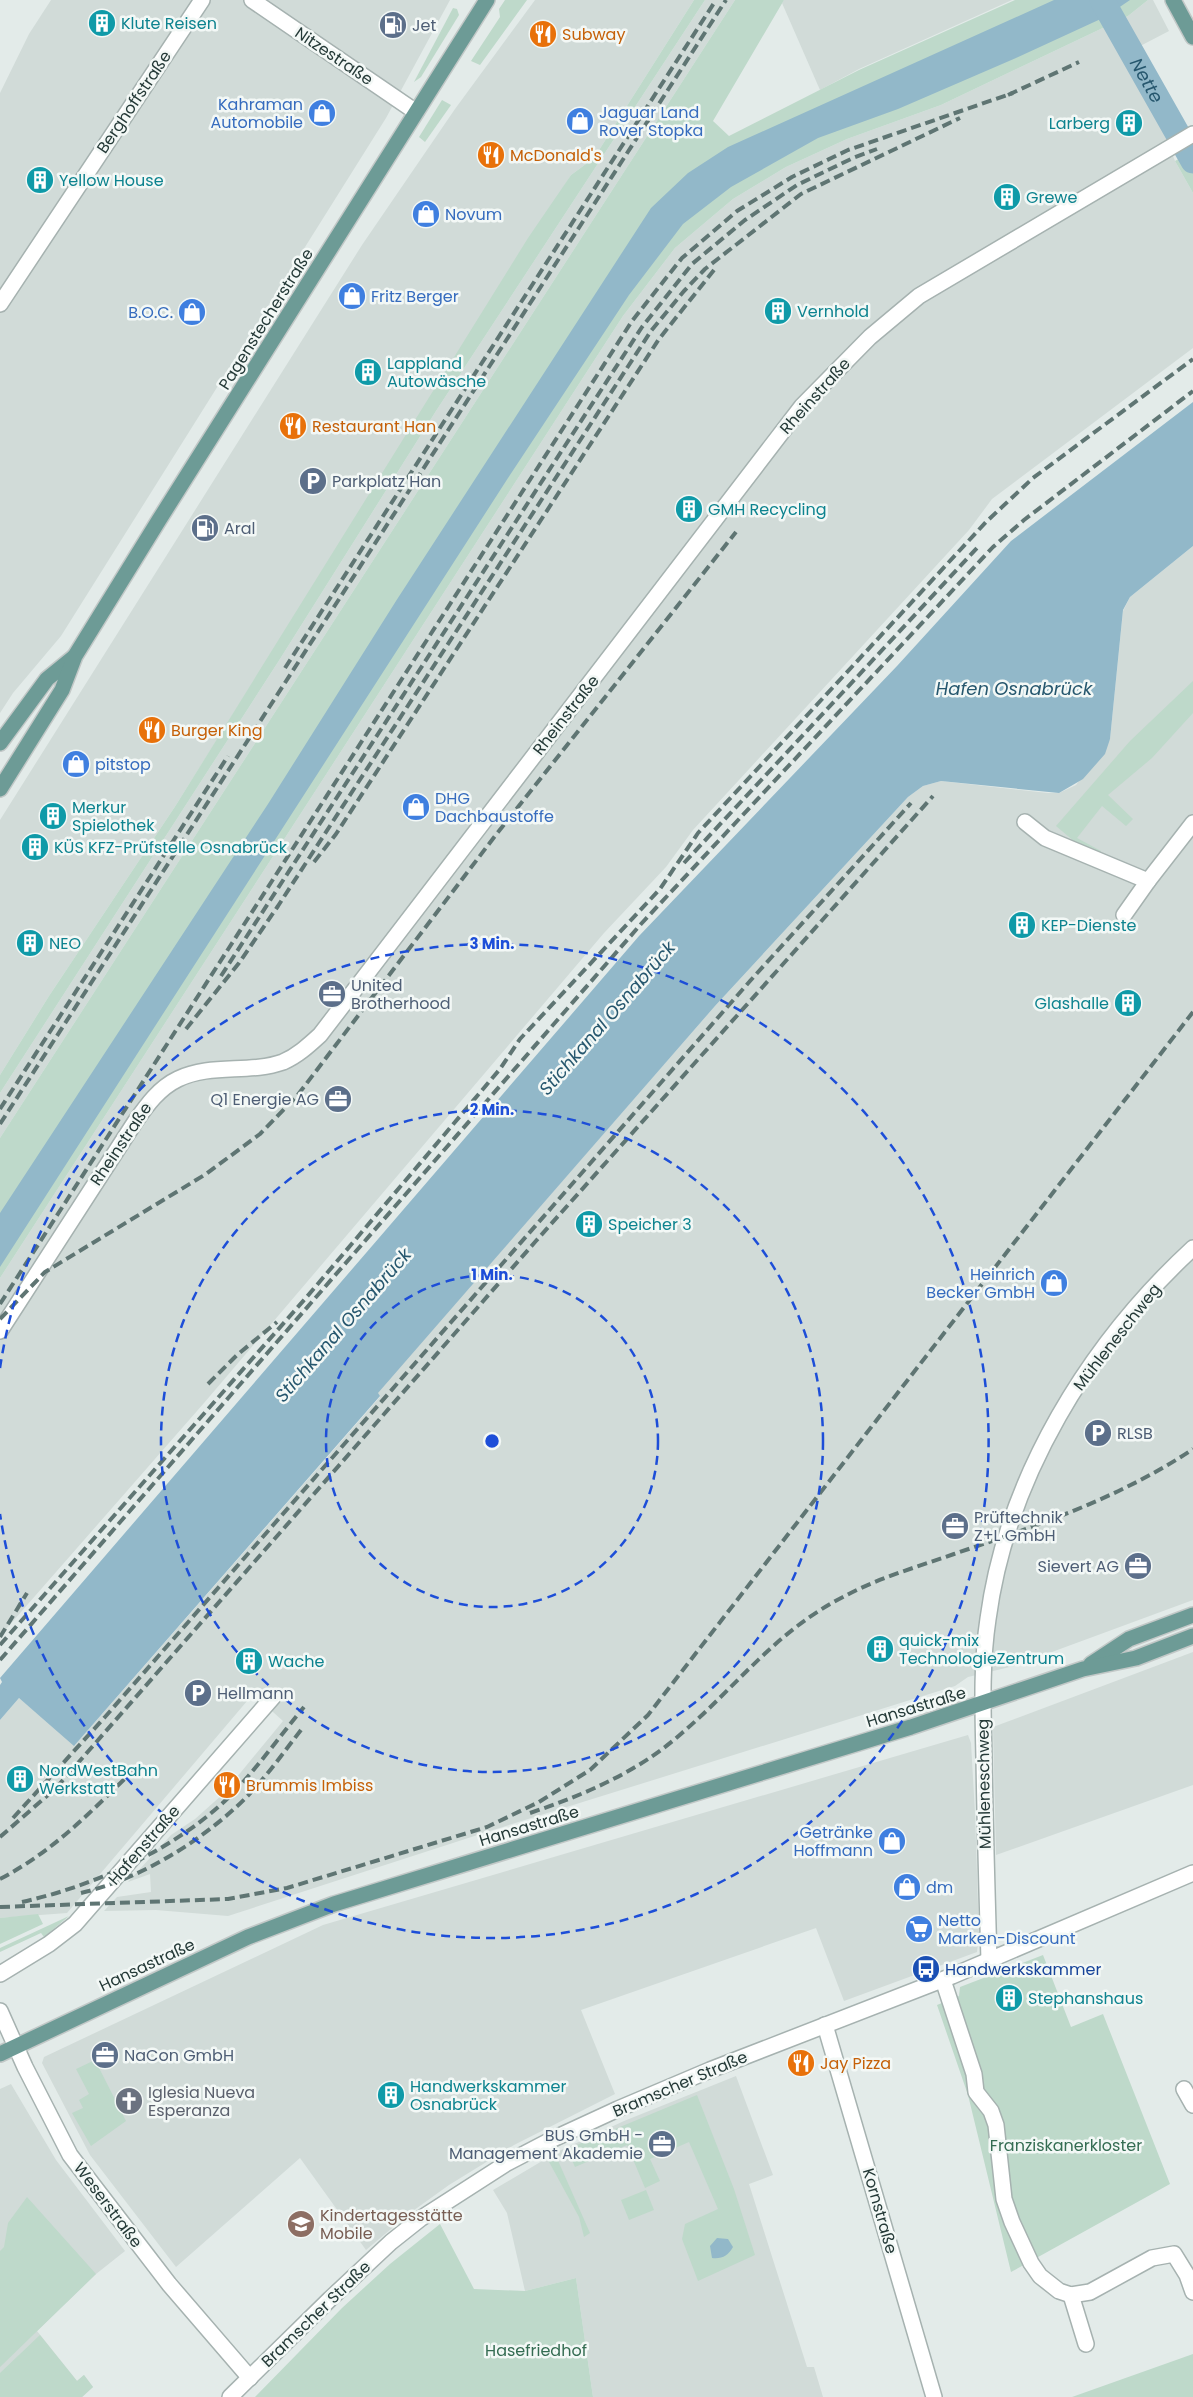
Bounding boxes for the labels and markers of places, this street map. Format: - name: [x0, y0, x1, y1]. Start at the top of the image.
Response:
- building icon: Klute Reisen: [87, 8, 117, 38]
- fuel station icon: Jet: [378, 10, 408, 40]
- place label: Klute Reisen: [121, 12, 217, 35]
- place label: Jet: [412, 14, 436, 37]
- restaurant icon: Subway: [528, 19, 558, 49]
- place label: Subway: [562, 23, 625, 46]
- place label: Kahraman Automobile: [211, 93, 303, 134]
- shop icon: Kahraman Automobile: [307, 98, 337, 128]
- place label: Jaguar Land Rover Stopka: [599, 101, 703, 142]
- shop icon: Jaguar Land Rover Stopka: [565, 106, 595, 136]
- building icon: Larberg: [1114, 108, 1144, 138]
- place label: Larberg: [1049, 112, 1110, 135]
- restaurant icon: McDonald's: [476, 140, 506, 170]
- place label: McDonald's: [510, 144, 602, 167]
- building icon: Yellow House: [25, 165, 55, 195]
- place label: Yellow House: [59, 169, 164, 192]
- building icon: Grewe: [992, 182, 1022, 212]
- place label: Grewe: [1026, 186, 1077, 209]
- shop icon: Novum: [411, 199, 441, 229]
- place label: Novum: [445, 203, 502, 226]
- shop icon: Fritz Berger: [337, 281, 367, 311]
- place label: Fritz Berger: [371, 285, 459, 308]
- building icon: Vernhold: [763, 296, 793, 326]
- shop icon: B.O.C.: [177, 297, 207, 327]
- place label: Vernhold: [797, 300, 869, 323]
- place label: B.O.C.: [128, 301, 173, 324]
- place label: Lappland Autowäsche: [387, 352, 486, 393]
- building icon: Lappland Autowäsche: [353, 357, 383, 387]
- restaurant icon: Restaurant Han: [278, 411, 308, 441]
- place label: Restaurant Han: [312, 415, 436, 438]
- parking icon: Parkplatz Han: [298, 466, 328, 496]
- place label: Parkplatz Han: [332, 470, 441, 493]
- building icon: GMH Recycling: [674, 494, 704, 524]
- place label: GMH Recycling: [708, 498, 827, 521]
- fuel station icon: Aral: [190, 513, 220, 543]
- place label: Aral: [224, 517, 256, 540]
- restaurant icon: Burger King: [137, 715, 167, 745]
- place label: Burger King: [171, 719, 263, 742]
- shop icon: pitstop: [61, 749, 91, 779]
- place label: pitstop: [95, 753, 151, 776]
- place label: DHG Dachbaustoffe: [435, 787, 554, 828]
- shop icon: DHG Dachbaustoffe: [401, 792, 431, 822]
- place label: Merkur Spielothek: [72, 796, 155, 837]
- building icon: Merkur Spielothek: [38, 801, 68, 831]
- building icon: KÜS KFZ-Prüfstelle Osnabrück: [20, 832, 50, 862]
- place label: KÜS KFZ-Prüfstelle Osnabrück: [54, 836, 288, 859]
- building icon: KEP-Dienste: [1007, 910, 1037, 940]
- place label: KEP-Dienste: [1041, 914, 1136, 937]
- building icon: NEO: [15, 928, 45, 958]
- place label: NEO: [49, 932, 81, 955]
- place label: United Brotherhood: [351, 974, 451, 1015]
- office icon: United Brotherhood: [317, 979, 347, 1009]
- building icon: Glashalle: [1113, 988, 1143, 1018]
- place label: Glashalle: [1035, 992, 1109, 1015]
- office icon: Q1 Energie AG: [323, 1084, 353, 1114]
- place label: Q1 Energie AG: [210, 1088, 319, 1111]
- building icon: Speicher 3: [574, 1209, 604, 1239]
- place label: Speicher 3: [608, 1213, 692, 1236]
- place label: Heinrich Becker GmbH: [926, 1263, 1035, 1304]
- shop icon: Heinrich Becker GmbH: [1039, 1268, 1069, 1298]
- parking icon: RLSB: [1083, 1418, 1113, 1448]
- place label: RLSB: [1117, 1422, 1153, 1445]
- centre of rings: [483, 1432, 501, 1450]
- place label: Prüftechnik Z+L GmbH: [974, 1506, 1064, 1547]
- office icon: Prüftechnik Z+L GmbH: [940, 1511, 970, 1541]
- office icon: Sievert AG: [1123, 1551, 1153, 1581]
- place label: Sievert AG: [1038, 1555, 1119, 1578]
- place label: quick-mix TechnologieZentrum: [899, 1629, 1064, 1670]
- building icon: quick-mix TechnologieZentrum: [865, 1634, 895, 1664]
- building icon: Wache: [234, 1646, 264, 1676]
- place label: Wache: [268, 1650, 324, 1673]
- parking icon: Hellmann: [183, 1678, 213, 1708]
- place label: Hellmann: [217, 1682, 294, 1705]
- place label: NordWestBahn Werkstatt: [39, 1759, 158, 1800]
- building icon: NordWestBahn Werkstatt: [5, 1764, 35, 1794]
- restaurant icon: Brummis Imbiss: [212, 1770, 242, 1800]
- place label: Brummis Imbiss: [246, 1774, 373, 1797]
- place label: Getränke Hoffmann: [793, 1821, 873, 1862]
- shop icon: Getränke Hoffmann: [877, 1826, 907, 1856]
- shop icon: dm: [892, 1872, 922, 1902]
- place label: dm: [926, 1876, 953, 1899]
- place label: Netto Marken-Discount: [938, 1909, 1076, 1950]
- supermarket icon: Netto Marken-Discount: [904, 1914, 934, 1944]
- bus stop icon: Handwerkskammer: [911, 1954, 941, 1984]
- place label: Handwerkskammer: [945, 1958, 1101, 1981]
- building icon: Stephanshaus: [994, 1983, 1024, 2013]
- place label: Stephanshaus: [1028, 1987, 1143, 2010]
- office icon: NaCon GmbH: [90, 2040, 120, 2070]
- place label: NaCon GmbH: [124, 2044, 234, 2067]
- restaurant icon: Jay Pizza: [786, 2048, 816, 2078]
- place label: Jay Pizza: [820, 2052, 891, 2075]
- place label: Handwerkskammer Osnabrück: [410, 2075, 566, 2116]
- building icon: Handwerkskammer Osnabrück: [376, 2080, 406, 2110]
- place label: Iglesia Nueva Esperanza: [148, 2081, 255, 2122]
- church icon: Iglesia Nueva Esperanza: [114, 2086, 144, 2116]
- place label: BUS GmbH - Management Akademie: [449, 2124, 643, 2165]
- office icon: BUS GmbH - Management Akademie: [647, 2129, 677, 2159]
- place label: Kindertagesstätte Mobile: [320, 2204, 463, 2245]
- school or university icon: Kindertagesstätte Mobile: [286, 2209, 316, 2239]

